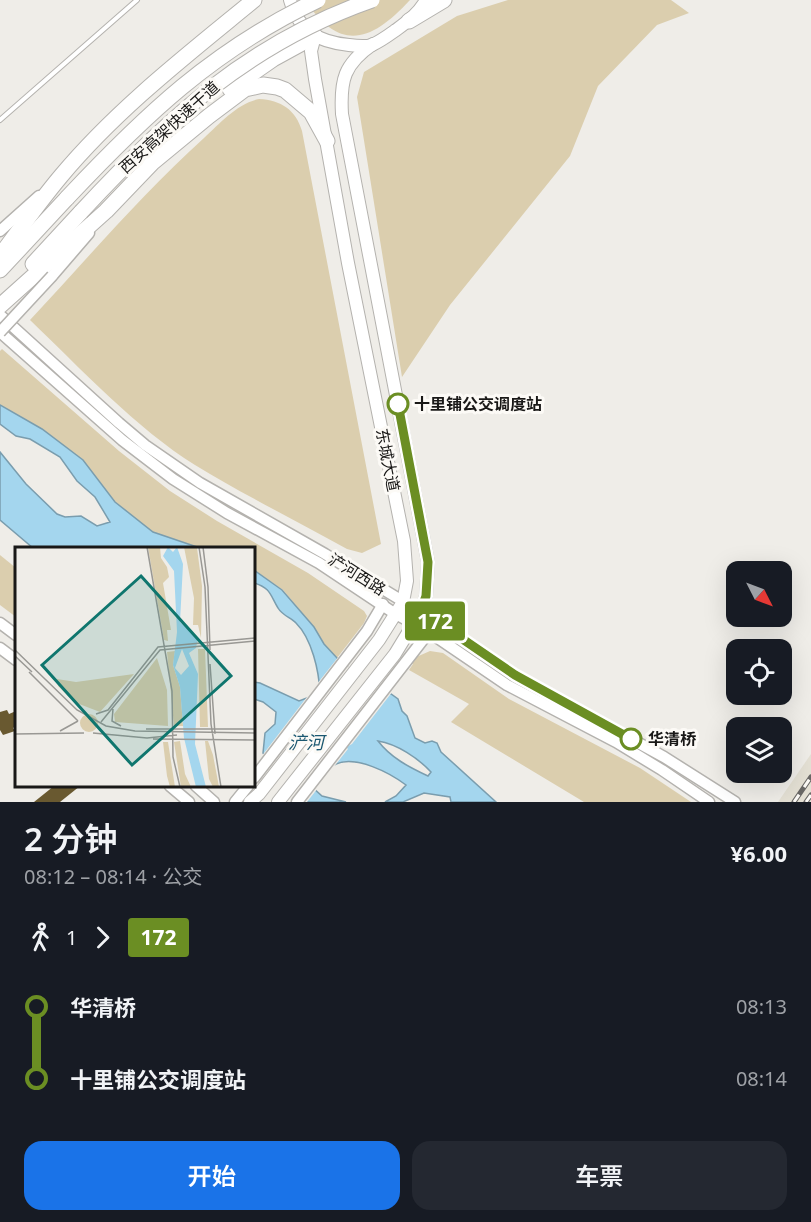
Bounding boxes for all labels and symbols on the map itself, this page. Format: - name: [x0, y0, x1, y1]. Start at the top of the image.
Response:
- street label: 西安高架快速干道: [114, 76, 224, 178]
- marker: 十里铺公交调度站: [387, 393, 409, 415]
- place label: 十里铺公交调度站: [414, 393, 542, 415]
- street label: 东城大道: [371, 426, 405, 494]
- inset map: [15, 547, 255, 787]
- street label: 浐河西路: [324, 548, 390, 600]
- north arrow: [726, 561, 792, 627]
- line badge: 172: [400, 602, 470, 640]
- marker: 华清桥: [620, 728, 642, 750]
- place label: 华清桥: [648, 728, 697, 750]
- water label: 浐河: [288, 730, 327, 754]

